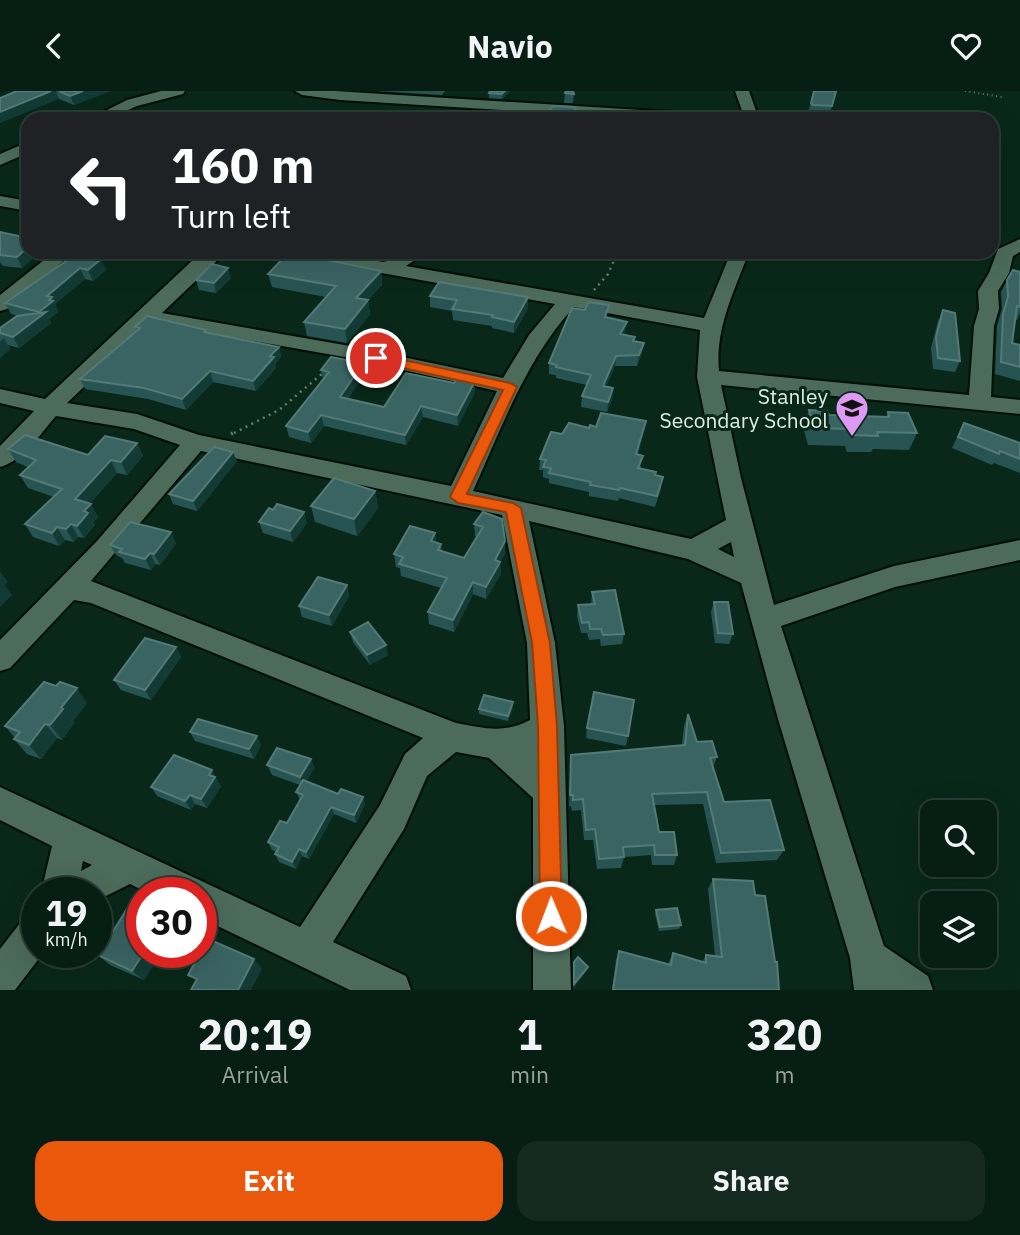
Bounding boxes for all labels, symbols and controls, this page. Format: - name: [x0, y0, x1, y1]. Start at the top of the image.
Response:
- text: Navio: [467, 25, 553, 67]
- icon: back: [35, 27, 73, 65]
- icon: heart: [947, 27, 985, 65]
- text: 160 m: [171, 133, 315, 196]
- icon: left: [56, 140, 147, 231]
- text: Turn left: [171, 195, 291, 237]
- pin: [346, 328, 406, 388]
- icon: arrive: [357, 339, 395, 377]
- place label: Stanley Secondary School: [659, 382, 829, 434]
- school or university icon: Stanley Secondary School: [833, 389, 871, 438]
- map controls: [920, 800, 997, 968]
- button: search: [920, 800, 997, 877]
- speed limit sign: 30: [126, 877, 217, 968]
- position arrow: [514, 879, 588, 953]
- text: 19: [45, 890, 88, 936]
- button: layers: [920, 891, 997, 968]
- text: km/h: [45, 928, 88, 951]
- text: 20:19: [198, 1007, 312, 1062]
- text: 1: [517, 1007, 542, 1062]
- text: 320: [747, 1007, 822, 1062]
- text: Arrival: [222, 1059, 289, 1089]
- text: min: [510, 1059, 549, 1089]
- text: m: [774, 1059, 795, 1089]
- button: Exit: [35, 1141, 503, 1221]
- button: Share: [517, 1141, 985, 1221]

